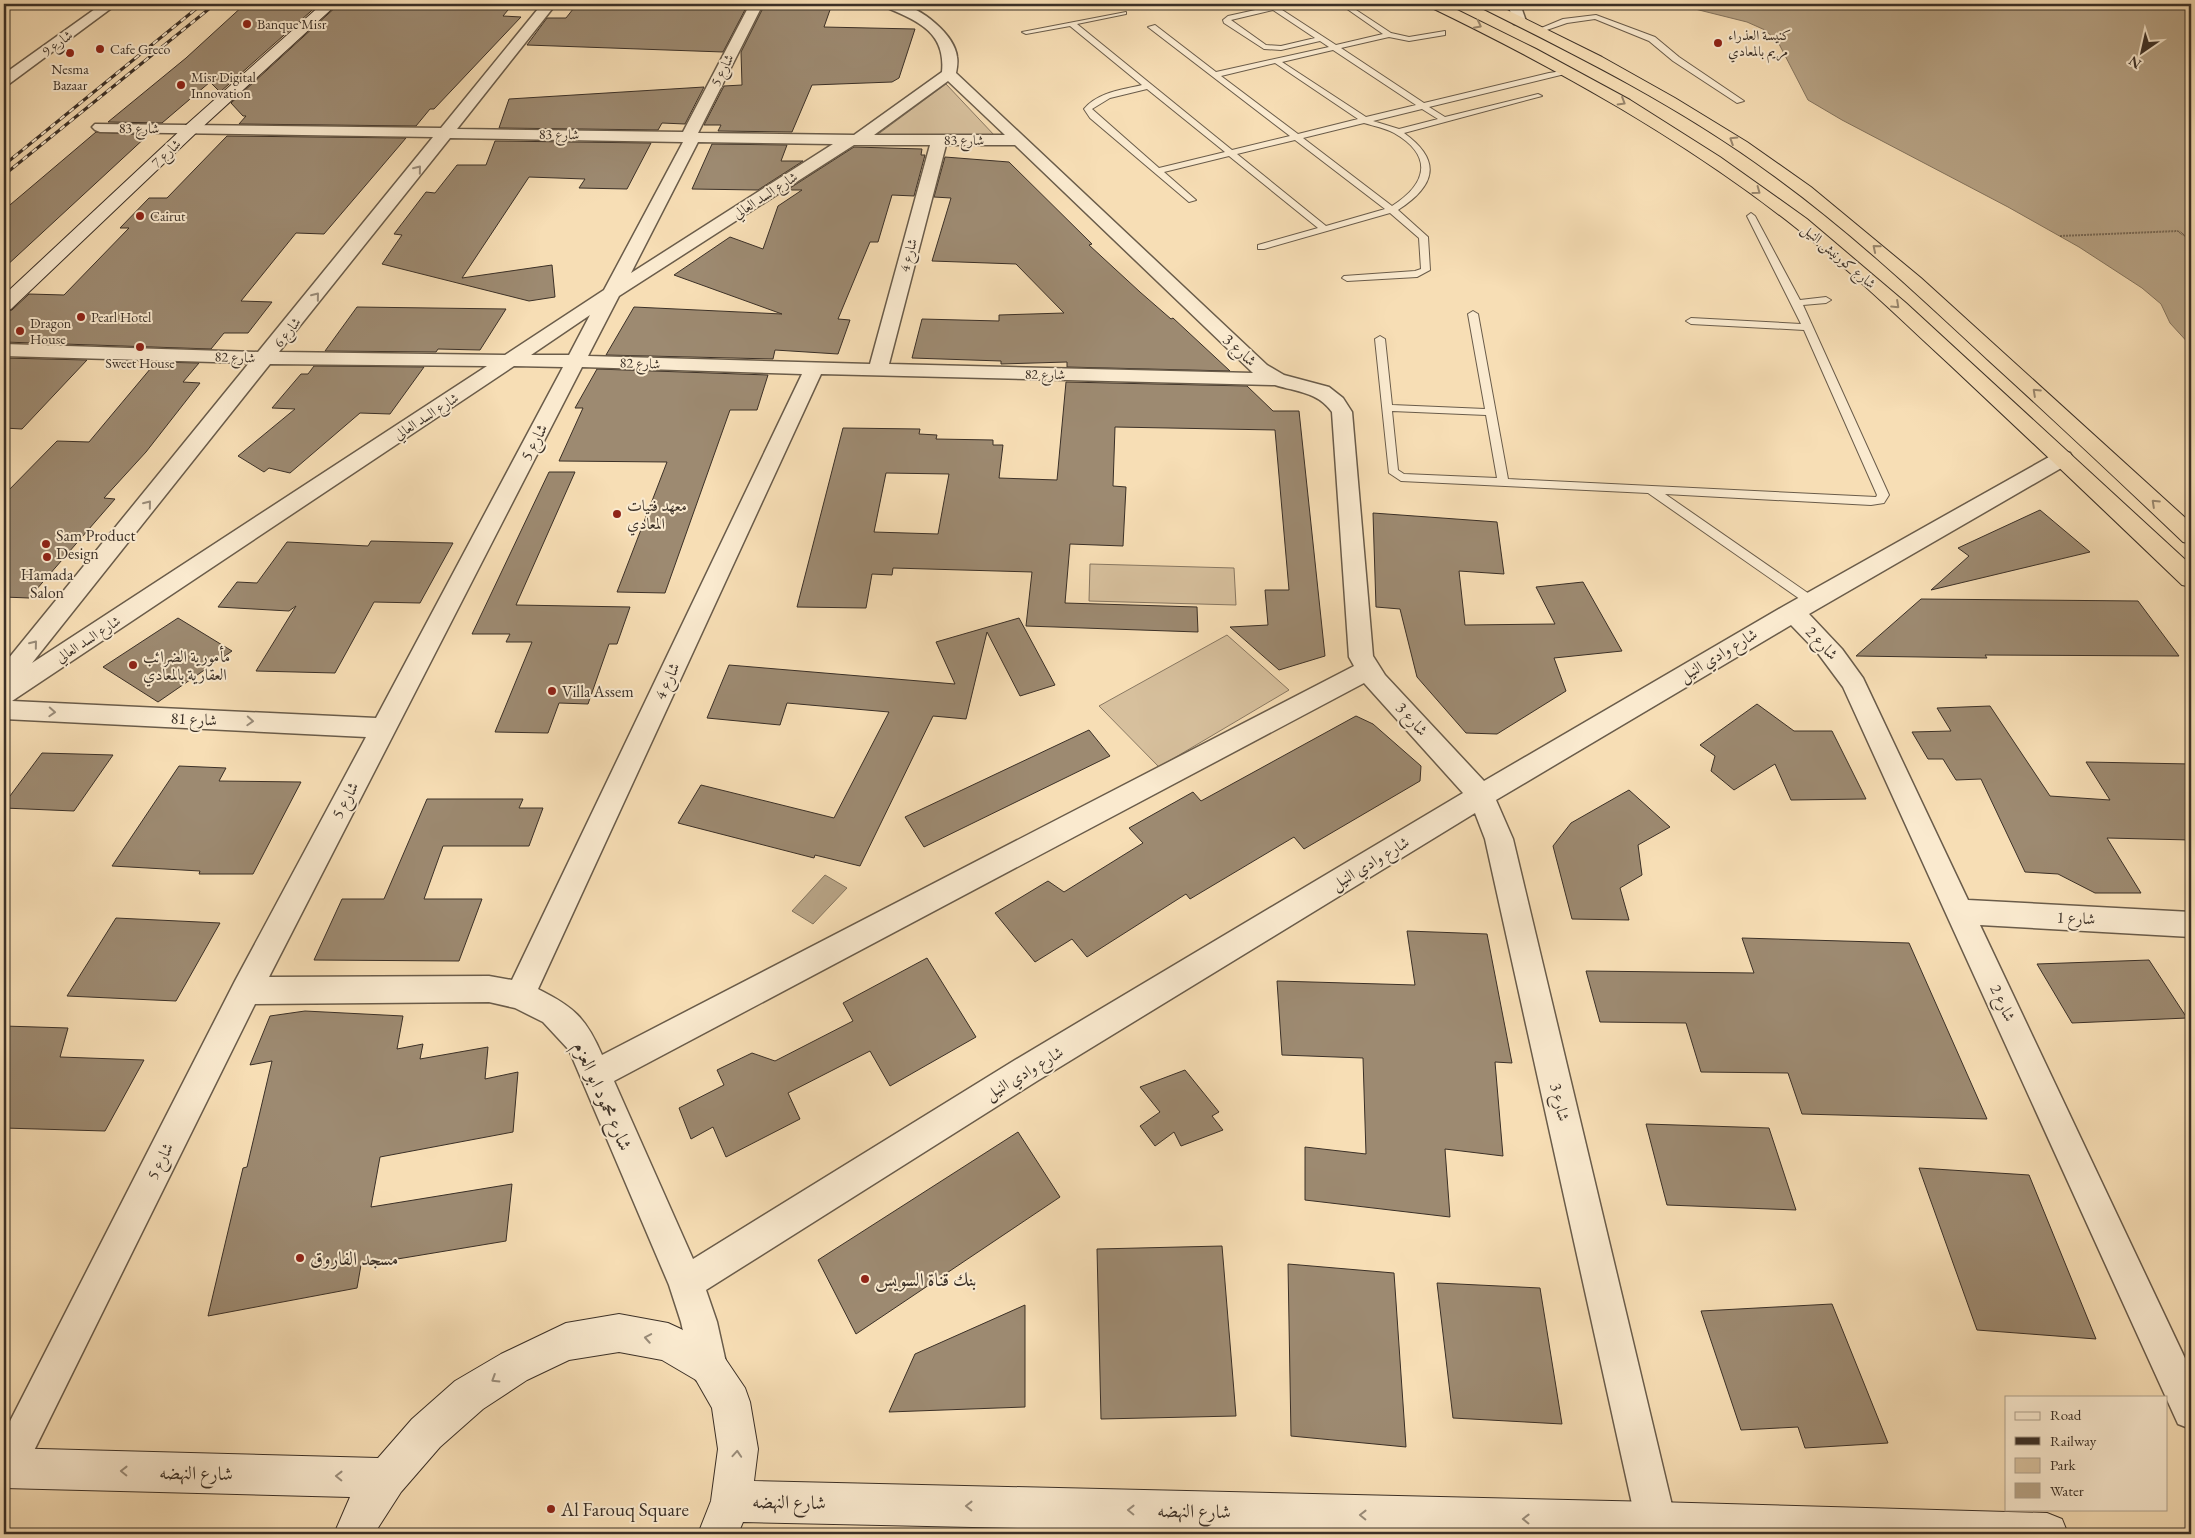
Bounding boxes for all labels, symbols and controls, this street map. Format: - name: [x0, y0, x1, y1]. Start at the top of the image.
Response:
- place label: Banque Misr: [257, 15, 327, 33]
- marker: Banque Misr: [241, 18, 253, 30]
- one-way arrow: [1473, 19, 1482, 29]
- street label: شارع 9: [38, 26, 78, 63]
- place label: كنيسة العذراء مريم بالمعادي: [1728, 26, 1791, 64]
- north arrow: [2118, 28, 2168, 78]
- marker: كنيسة العذراء مريم بالمعادي: [1712, 37, 1724, 49]
- place label: Cafe Greco: [110, 40, 171, 58]
- marker: Cafe Greco: [94, 43, 106, 55]
- marker: Nesma Bazaar: [64, 47, 76, 59]
- street label: شارع 5: [706, 51, 740, 91]
- text: N: [2124, 52, 2144, 73]
- place label: Nesma Bazaar: [51, 60, 89, 94]
- place label: Misr Digital Innovation: [191, 68, 257, 102]
- marker: Misr Digital Innovation: [175, 79, 187, 91]
- one-way arrow: [1616, 95, 1625, 105]
- street label: شارع 83: [119, 119, 159, 140]
- street label: شارع 83: [539, 125, 579, 146]
- street label: شارع 83: [944, 131, 984, 152]
- street label: شارع 7: [147, 135, 187, 173]
- one-way arrow: [1729, 137, 1738, 146]
- one-way arrow: [412, 166, 420, 175]
- street label: شارع السد العالي: [729, 167, 803, 225]
- one-way arrow: [1752, 185, 1761, 194]
- place label: Cairut: [150, 207, 186, 225]
- marker: Cairut: [134, 210, 146, 222]
- street label: شارع كورنيش النيل: [1796, 220, 1880, 295]
- street label: شارع 4: [895, 236, 924, 274]
- one-way arrow: [1873, 245, 1882, 254]
- one-way arrow: [310, 292, 319, 301]
- one-way arrow: [1891, 299, 1900, 308]
- place label: Pearl Hotel: [91, 308, 152, 326]
- marker: Pearl Hotel: [75, 311, 87, 323]
- street label: شارع 6: [269, 313, 307, 353]
- place label: Dragon House: [30, 314, 72, 348]
- marker: Dragon House: [14, 325, 26, 337]
- street label: شارع 3: [1217, 329, 1261, 373]
- marker: Sweet House: [134, 341, 146, 353]
- street label: شارع 82: [214, 347, 256, 370]
- street label: شارع 82: [619, 353, 661, 376]
- place label: Sweet House: [105, 354, 175, 372]
- street label: شارع 82: [1025, 365, 1065, 386]
- street label: شارع السد العالي: [390, 388, 464, 446]
- one-way arrow: [2032, 389, 2041, 398]
- street label: شارع 5: [516, 420, 555, 465]
- place label: معهد فتيات المعادي: [627, 495, 687, 536]
- one-way arrow: [142, 500, 151, 509]
- one-way arrow: [2152, 500, 2161, 509]
- marker: معهد فتيات المعادي: [611, 508, 623, 520]
- place label: Sam Product Design: [56, 525, 136, 564]
- marker: Sam Product Design: [40, 538, 52, 550]
- marker: Hamada Salon: [41, 551, 53, 563]
- place label: Hamada Salon: [21, 564, 74, 603]
- street label: شارع السد العالي: [52, 611, 126, 669]
- street label: شارع 2: [1799, 622, 1843, 666]
- street label: شارع وادي النيل: [1675, 623, 1763, 689]
- one-way arrow: [29, 640, 38, 649]
- place label: مأمورية الضرائب العقارية بالمعادي: [143, 645, 230, 687]
- marker: مأمورية الضرائب العقارية بالمعادي: [127, 659, 139, 671]
- street label: شارع 4: [649, 659, 687, 704]
- place label: Villa Assem: [562, 681, 634, 702]
- marker: Villa Assem: [546, 685, 558, 697]
- street label: شارع 3: [1389, 698, 1433, 742]
- one-way arrow: [49, 707, 57, 718]
- street label: شارع 81: [170, 707, 218, 734]
- one-way arrow: [246, 716, 254, 727]
- street label: شارع 5: [327, 778, 366, 823]
- street label: شارع وادي النيل: [1327, 831, 1415, 897]
- street label: شارع 1: [2056, 907, 2096, 932]
- street label: شارع 2: [1983, 981, 2021, 1026]
- street label: شارع محمود ابو العزم: [564, 1037, 638, 1156]
- street label: شارع وادي النيل: [981, 1041, 1069, 1107]
- street label: شارع 3: [1542, 1081, 1575, 1124]
- street label: شارع 5: [142, 1139, 181, 1184]
- place label: مسجد الفاروق: [310, 1246, 398, 1271]
- marker: مسجد الفاروق: [294, 1252, 306, 1264]
- place label: بنك قناة السويس: [875, 1267, 977, 1293]
- marker: بنك قناة السويس: [859, 1273, 871, 1285]
- one-way arrow: [643, 1333, 652, 1343]
- one-way arrow: [492, 1372, 501, 1382]
- legend: [2005, 1396, 2168, 1510]
- text: Road: [2050, 1405, 2082, 1424]
- text: Railway: [2050, 1431, 2097, 1450]
- one-way arrow: [732, 1449, 743, 1457]
- text: Park: [2050, 1455, 2077, 1474]
- street label: شارع النهضه: [159, 1460, 233, 1489]
- one-way arrow: [119, 1466, 127, 1476]
- one-way arrow: [334, 1471, 342, 1481]
- text: Water: [2050, 1481, 2084, 1500]
- street label: شارع النهضه: [752, 1489, 826, 1518]
- place label: Al Farouq Square: [560, 1497, 689, 1522]
- street label: شارع النهضه: [1157, 1498, 1231, 1527]
- one-way arrow: [964, 1501, 972, 1511]
- marker: Al Farouq Square: [545, 1503, 557, 1515]
- one-way arrow: [1127, 1505, 1134, 1515]
- one-way arrow: [1359, 1510, 1367, 1520]
- one-way arrow: [1522, 1514, 1530, 1524]

